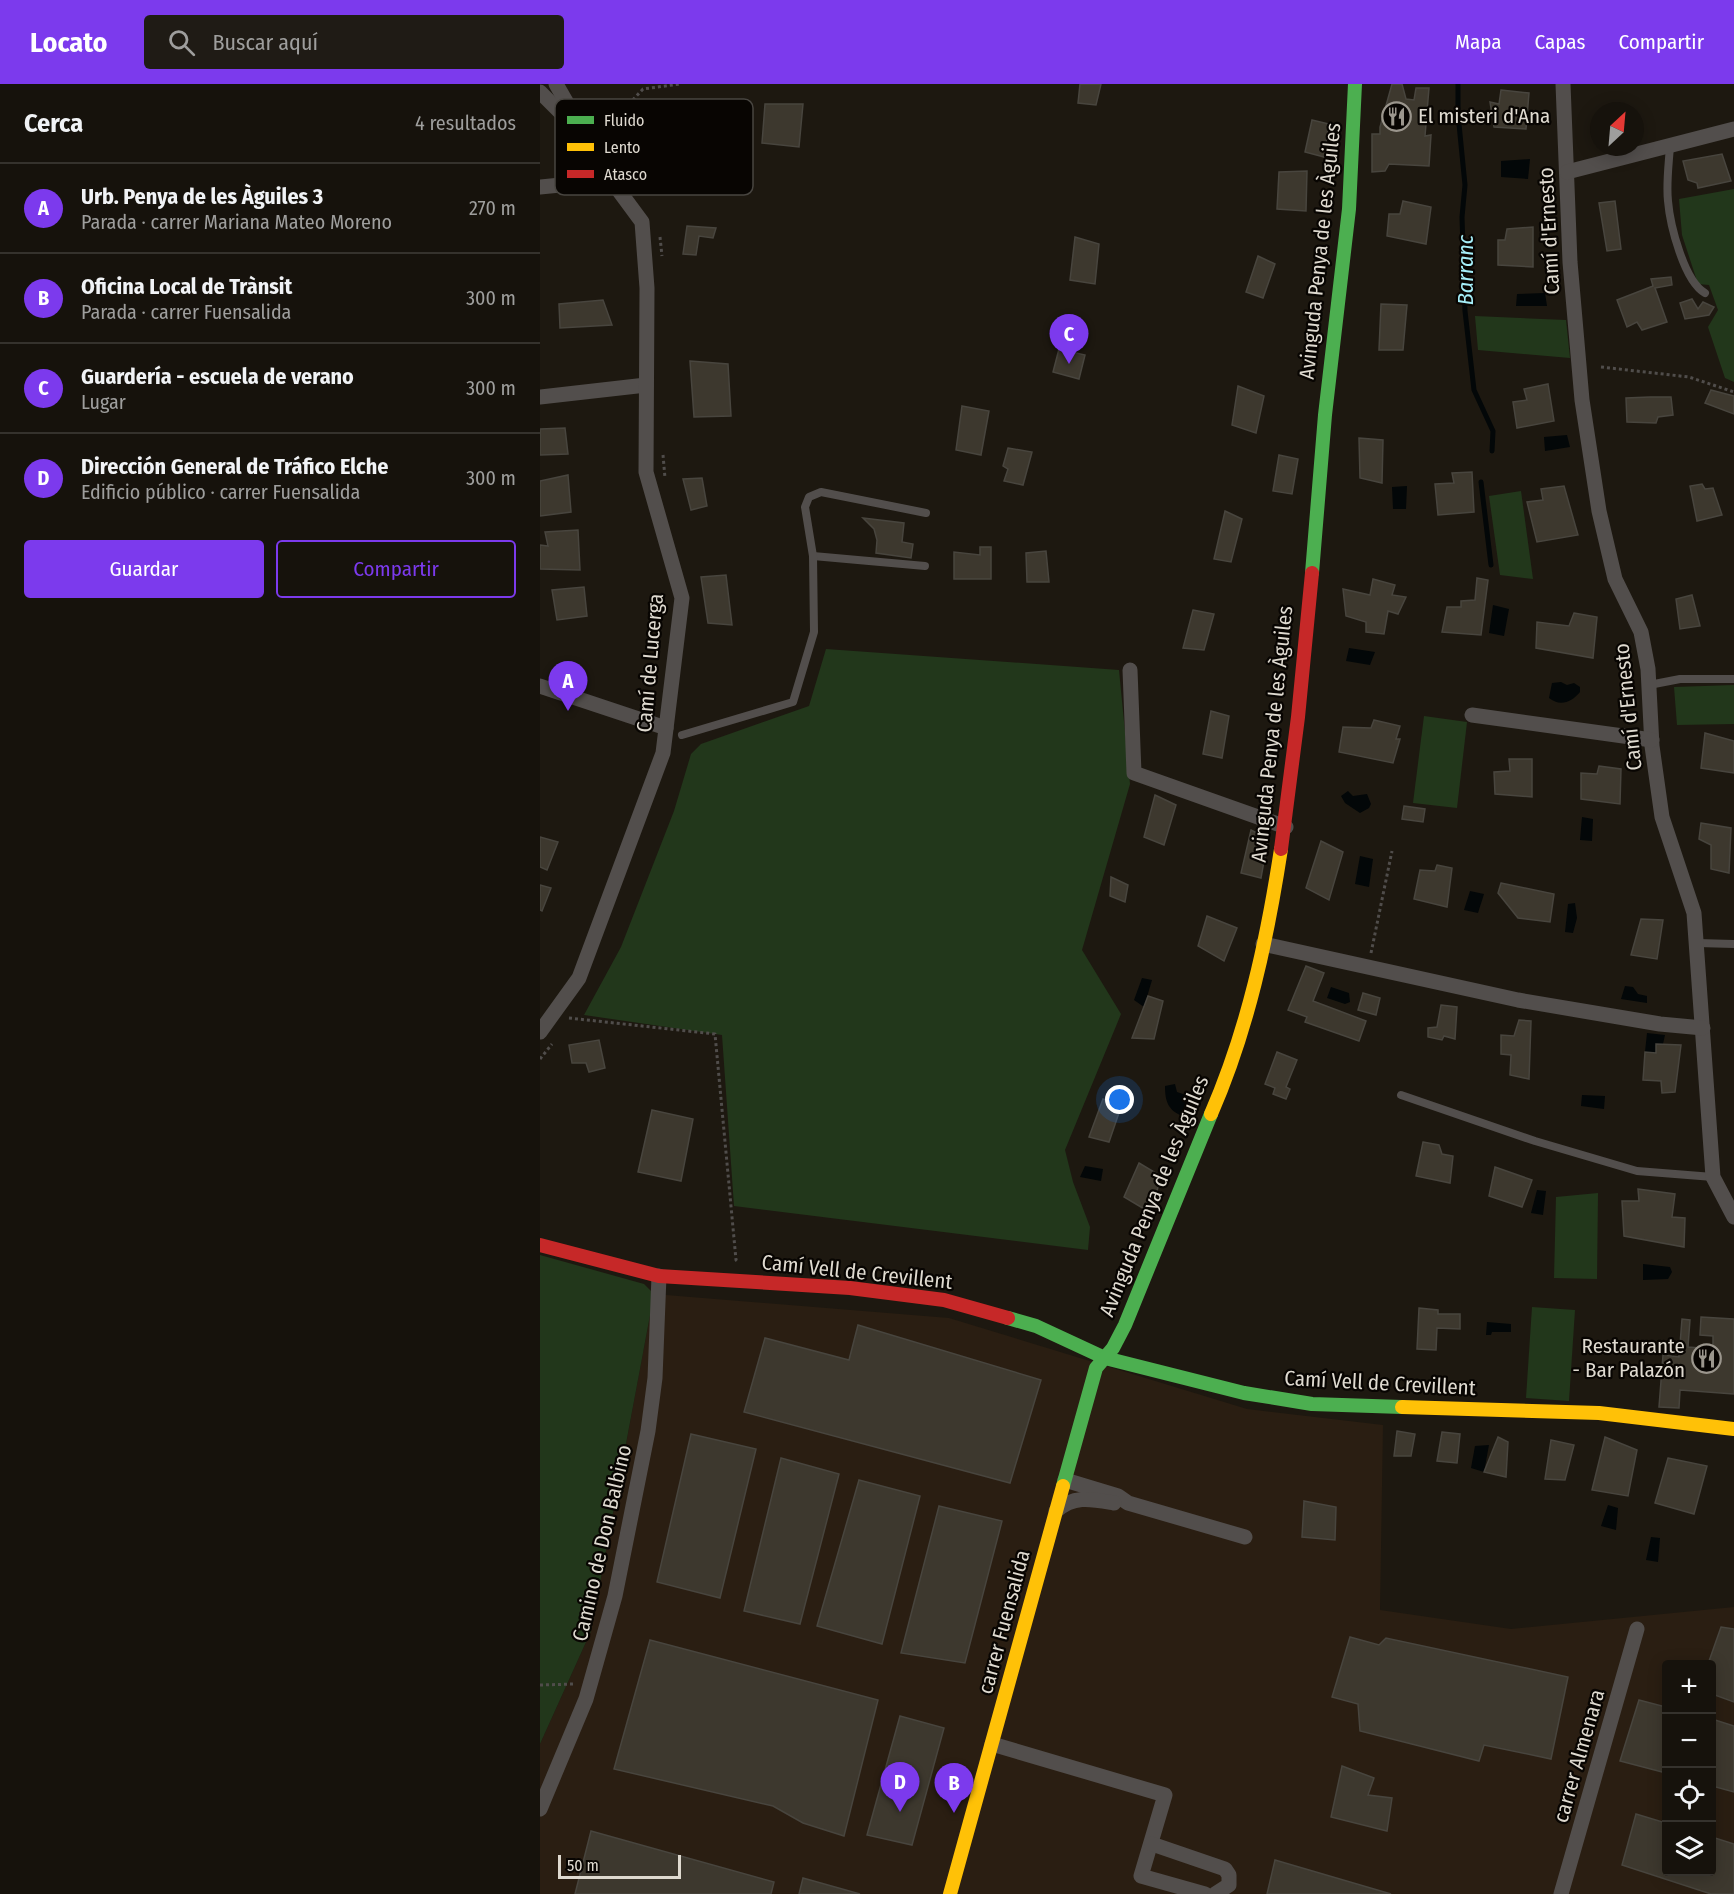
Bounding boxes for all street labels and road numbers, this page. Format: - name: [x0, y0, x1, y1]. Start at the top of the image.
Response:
- street label: Avinguda Penya de les Àguiles: [1294, 121, 1346, 381]
- street label: Camí d'Ernesto: [1533, 167, 1565, 295]
- street label: Camí de Lucerga: [631, 592, 669, 734]
- street label: Avinguda Penya de les Àguiles: [1246, 604, 1298, 864]
- street label: Camí d'Ernesto: [1608, 642, 1648, 772]
- street label: Avinguda Penya de les Àguiles: [1094, 1072, 1214, 1320]
- street label: Camí Vell de Crevillent: [760, 1249, 954, 1295]
- street label: Camí Vell de Crevillent: [1284, 1365, 1476, 1401]
- street label: Camino de Don Balbino: [567, 1442, 637, 1644]
- street label: carrer Fuensalida: [972, 1547, 1036, 1697]
- street label: carrer Almenara: [1548, 1686, 1610, 1826]

